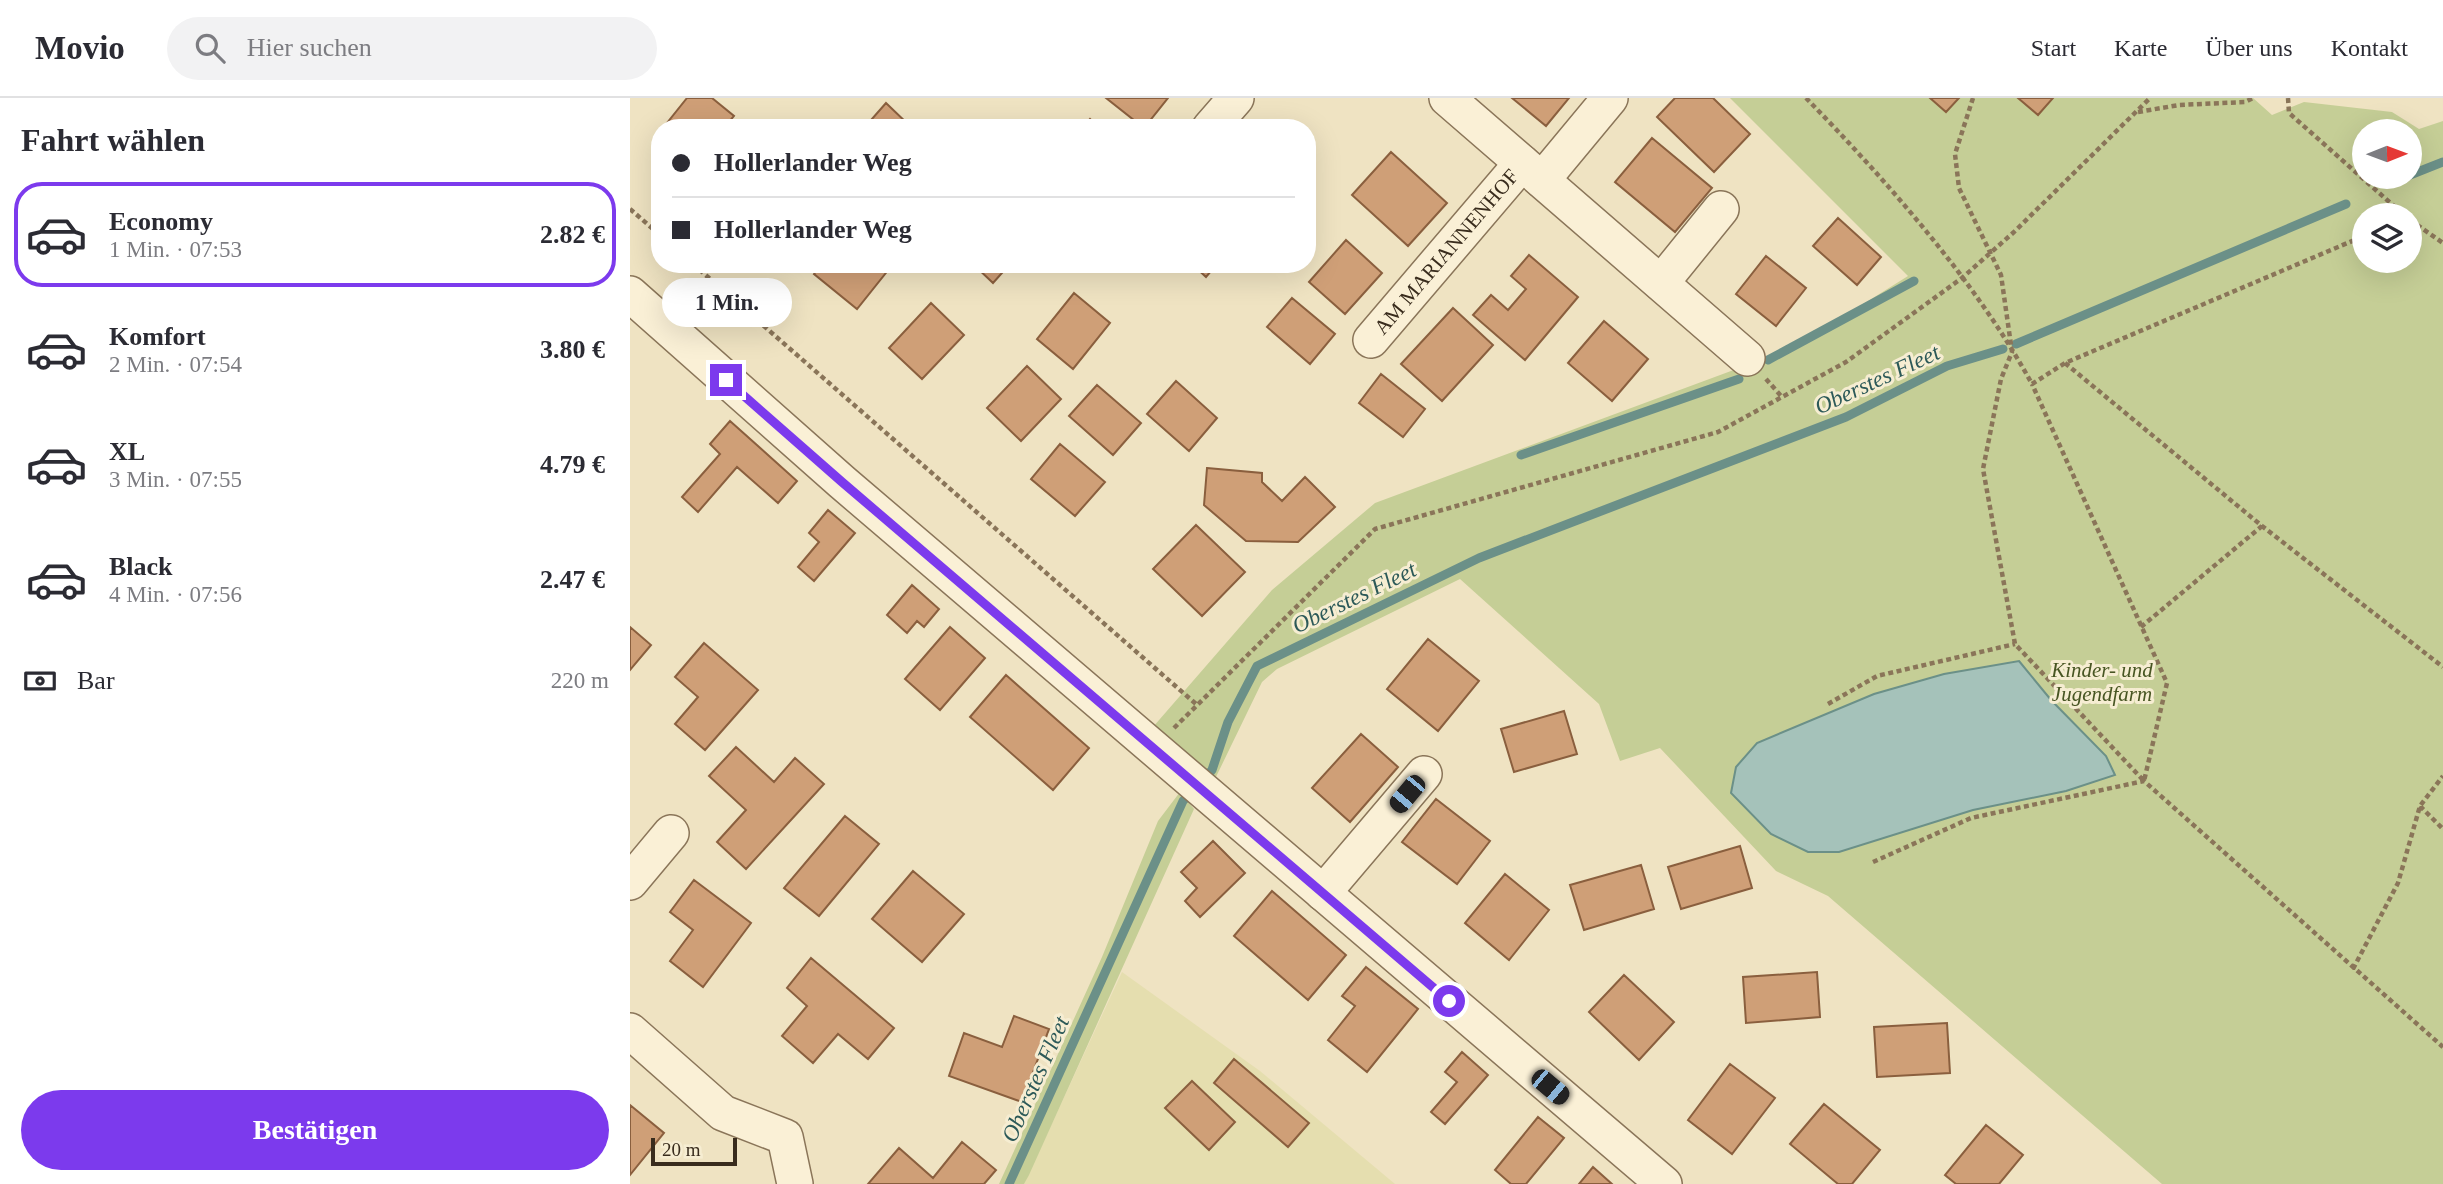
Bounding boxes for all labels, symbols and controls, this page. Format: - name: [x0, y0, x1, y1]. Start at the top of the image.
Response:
- search box: [167, 17, 657, 80]
- icon: search: [191, 29, 229, 67]
- text: Movio: [35, 30, 125, 66]
- text: Hier suchen: [247, 33, 372, 62]
- text: Start: [2031, 35, 2076, 61]
- text: Karte: [2114, 35, 2167, 61]
- text: Über uns: [2205, 35, 2293, 61]
- text: Kontakt: [2331, 35, 2408, 61]
- north arrow: [2352, 119, 2422, 189]
- map controls: [2352, 119, 2422, 273]
- text: Fahrt wählen: [21, 122, 205, 158]
- text: Hollerlander Weg: [714, 148, 912, 177]
- street label: AM MARIANNENHOF: [1369, 164, 1523, 339]
- icon: car: [25, 203, 88, 266]
- button: layers: [2352, 203, 2422, 273]
- text: Economy: [109, 207, 213, 236]
- text: Hollerlander Weg: [714, 215, 912, 244]
- text: 2.82 €: [540, 220, 605, 249]
- text: 1 Min. · 07:53: [109, 237, 242, 262]
- callout: 1 Min.: [661, 278, 791, 328]
- text: 1 Min.: [695, 290, 759, 315]
- icon: car: [25, 318, 88, 381]
- text: Komfort: [109, 322, 206, 351]
- text: 3.80 €: [540, 335, 605, 364]
- water label: Oberstes Fleet: [1811, 339, 1944, 419]
- text: 2 Min. · 07:54: [109, 352, 242, 377]
- route end: [710, 364, 742, 396]
- icon: car: [25, 433, 88, 496]
- text: XL: [109, 437, 145, 466]
- text: 4.79 €: [540, 450, 605, 479]
- text: 3 Min. · 07:55: [109, 467, 242, 492]
- icon: car: [25, 548, 88, 611]
- text: Black: [109, 552, 173, 581]
- water label: Oberstes Fleet: [1288, 556, 1421, 638]
- text: 2.47 €: [540, 565, 605, 594]
- text: 4 Min. · 07:56: [109, 582, 242, 607]
- park label: Kinder- und Jugendfarm: [2050, 658, 2153, 706]
- icon: cash: [21, 662, 59, 700]
- text: Bar: [77, 666, 115, 695]
- text: 220 m: [551, 668, 609, 693]
- car: [1386, 771, 1429, 817]
- route start: [1433, 985, 1465, 1017]
- water label: Oberstes Fleet: [997, 1012, 1075, 1146]
- car: [1528, 1065, 1573, 1109]
- button: Bestätigen: [21, 1090, 609, 1170]
- scale bar: [651, 1135, 737, 1167]
- text: 20 m: [662, 1139, 701, 1160]

